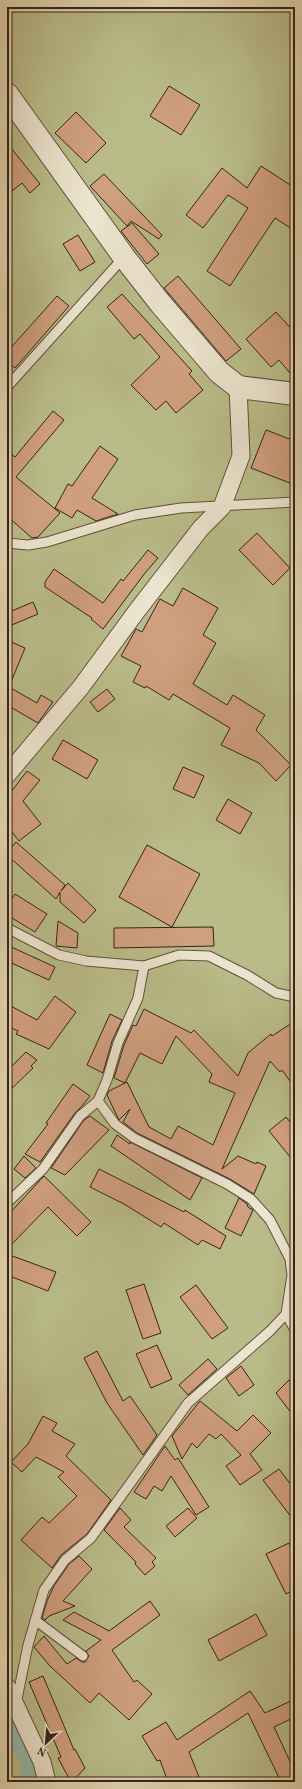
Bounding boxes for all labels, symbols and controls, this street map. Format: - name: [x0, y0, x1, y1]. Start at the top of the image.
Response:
- north arrow: [26, 1723, 66, 1763]
- text: N: [35, 1742, 49, 1759]

